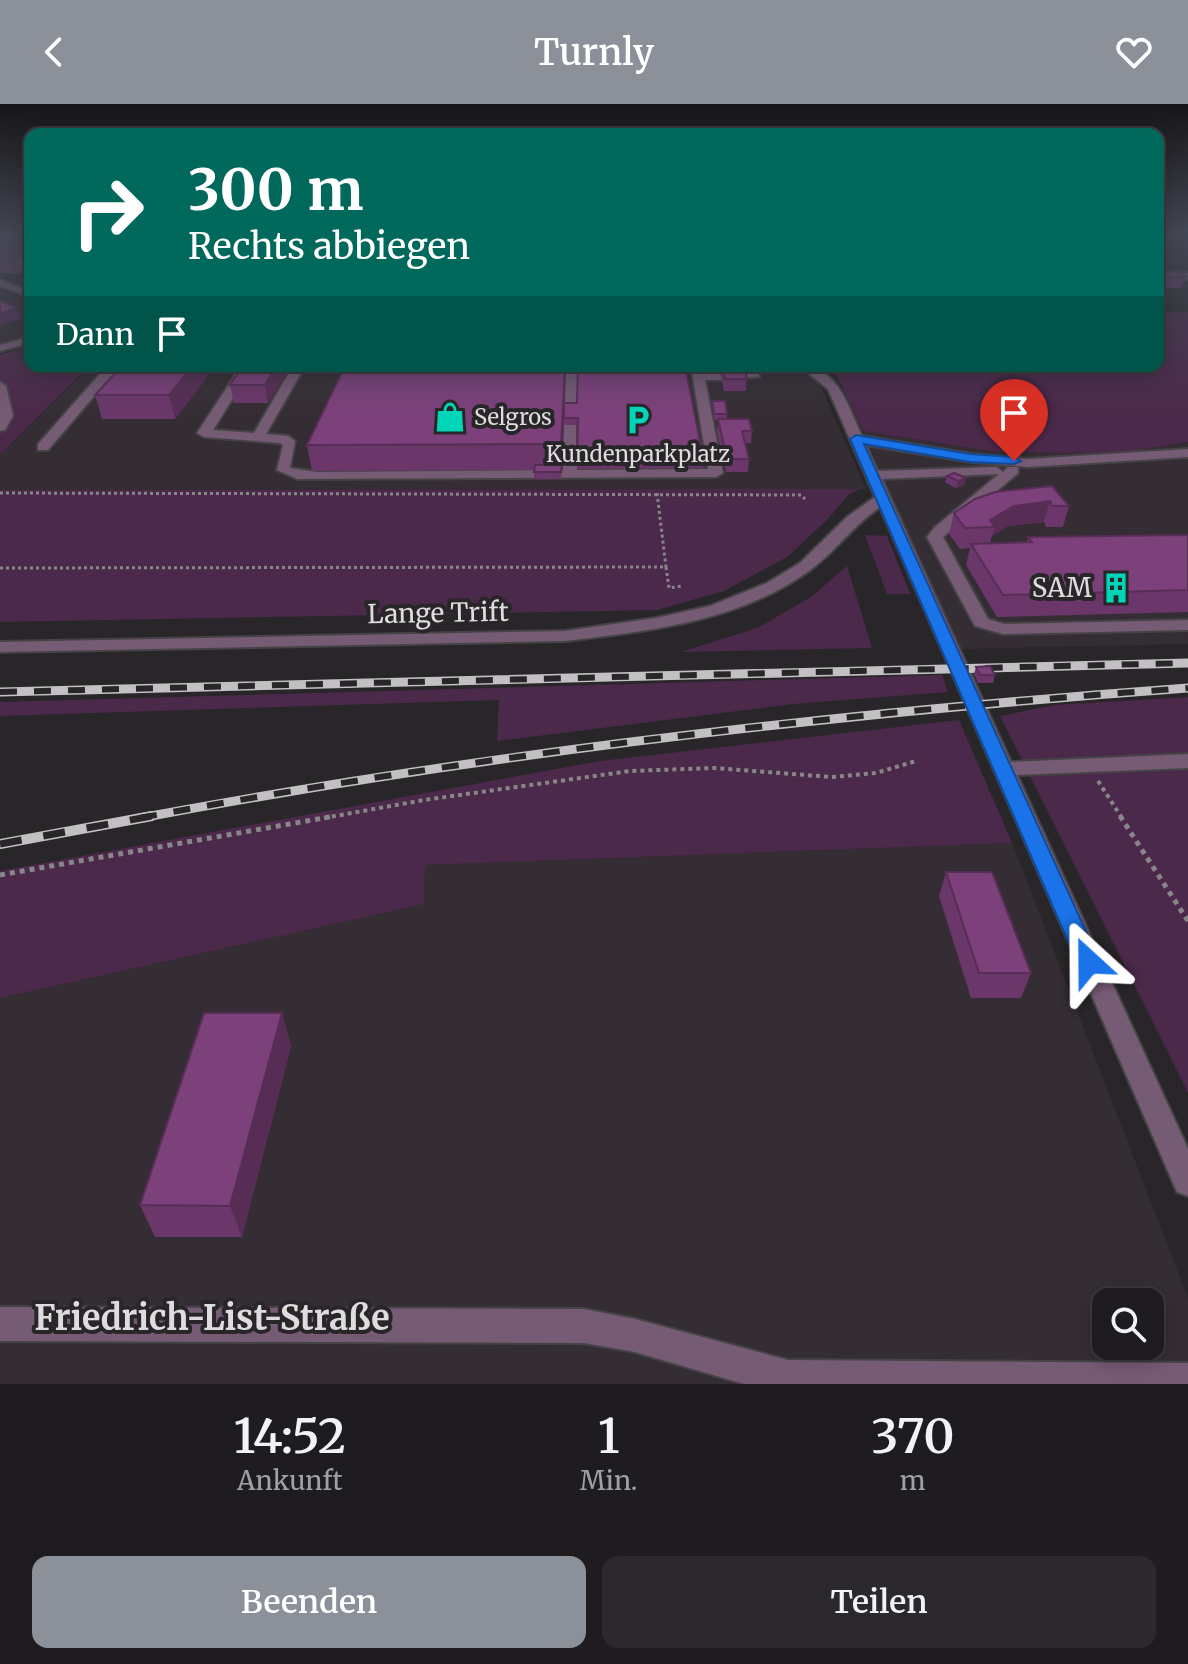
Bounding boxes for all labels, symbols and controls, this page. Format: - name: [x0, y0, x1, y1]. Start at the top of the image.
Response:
- icon: back: [32, 30, 76, 74]
- text: Turnly: [534, 30, 654, 75]
- icon: heart: [1112, 30, 1156, 74]
- text: 300 m: [188, 155, 364, 225]
- icon: right: [56, 160, 160, 264]
- text: Rechts abbiegen: [188, 224, 470, 269]
- icon: arrive: [150, 312, 194, 356]
- text: Dann: [56, 315, 134, 353]
- pin: [980, 379, 1048, 461]
- icon: arrive: [992, 391, 1036, 435]
- shop icon: Selgros: [433, 400, 467, 434]
- place label: Selgros: [474, 403, 552, 431]
- parking icon: Kundenparkplatz: [621, 403, 655, 437]
- place label: Kundenparkplatz: [546, 440, 730, 468]
- place label: SAM: [1032, 571, 1092, 604]
- building icon: SAM: [1099, 571, 1133, 605]
- street label: Lange Trift: [367, 595, 509, 630]
- position arrow: [1047, 920, 1131, 1004]
- map controls: [1092, 1288, 1164, 1360]
- button: search: [1092, 1288, 1164, 1360]
- district label: Friedrich-List-Straße: [34, 1297, 390, 1339]
- text: 14:52: [234, 1406, 346, 1466]
- text: 1: [598, 1406, 620, 1466]
- text: 370: [871, 1406, 954, 1466]
- text: Ankunft: [237, 1464, 343, 1497]
- text: Min.: [580, 1464, 637, 1497]
- text: m: [900, 1464, 926, 1497]
- button: Beenden: [32, 1556, 586, 1648]
- button: Teilen: [602, 1556, 1156, 1648]

